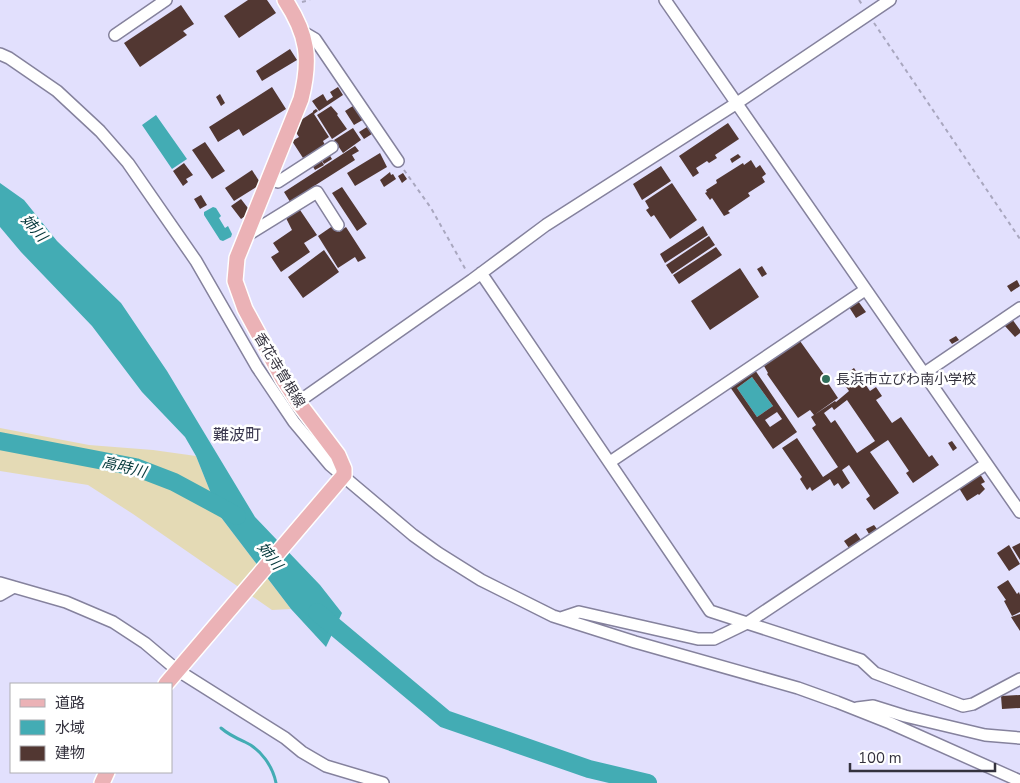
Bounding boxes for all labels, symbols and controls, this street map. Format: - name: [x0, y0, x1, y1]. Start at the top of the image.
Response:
- water label: 姉川: [17, 210, 53, 247]
- street label: 香花寺曽根線: [250, 329, 309, 411]
- place label: 長浜市立びわ南小学校: [836, 370, 976, 389]
- marker: 長浜市立びわ南小学校: [820, 373, 832, 385]
- district label: 難波町: [213, 424, 261, 446]
- water label: 高時川: [100, 452, 150, 483]
- water label: 姉川: [253, 538, 288, 576]
- legend: [10, 683, 172, 773]
- text: 道路: [55, 693, 85, 713]
- text: 水域: [55, 718, 85, 738]
- scale bar: [850, 740, 995, 772]
- text: 建物: [55, 743, 85, 763]
- text: 100 m: [858, 748, 902, 768]

